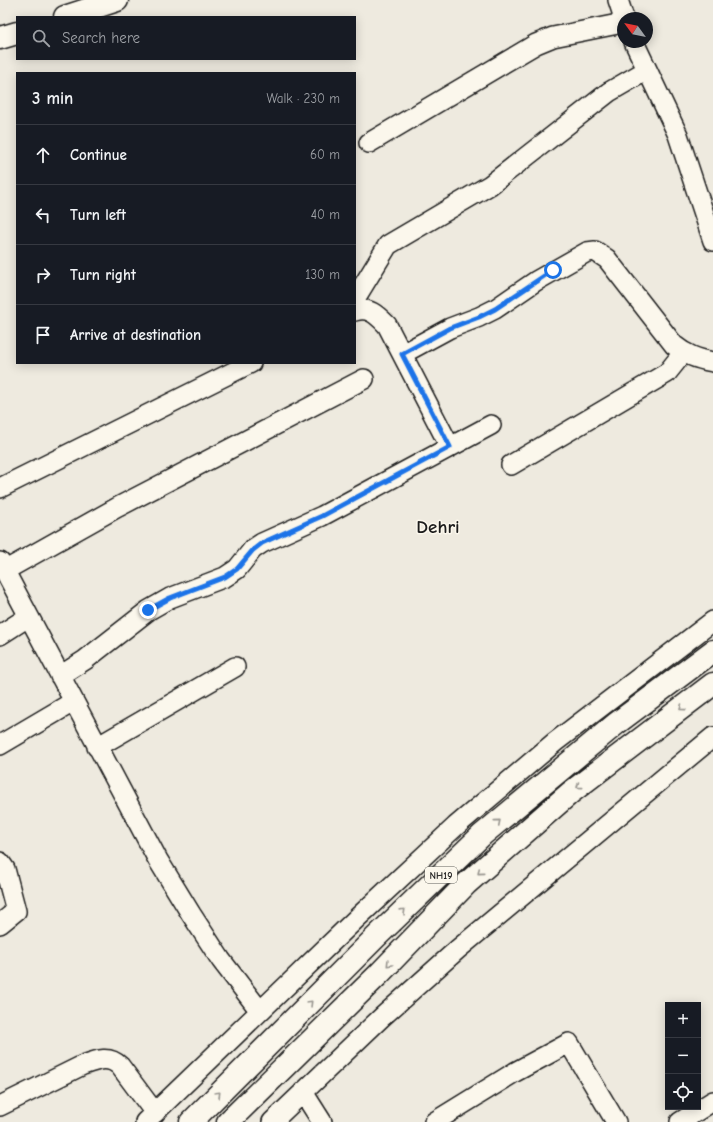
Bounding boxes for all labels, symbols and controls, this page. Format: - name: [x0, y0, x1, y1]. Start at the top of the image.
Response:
- north arrow: [617, 12, 653, 48]
- search box: [16, 16, 356, 60]
- icon: search: [30, 27, 52, 49]
- text: Search here: [62, 29, 140, 47]
- text: 3 min: [32, 89, 73, 108]
- text: Walk · 230 m: [266, 91, 340, 106]
- icon: ahead: [32, 144, 54, 166]
- text: Continue: [70, 146, 127, 164]
- text: 60 m: [310, 147, 340, 162]
- icon: left: [32, 204, 54, 226]
- text: Turn left: [70, 206, 126, 224]
- text: 40 m: [311, 207, 340, 222]
- route start: [544, 261, 562, 279]
- icon: right: [32, 264, 54, 286]
- text: Turn right: [70, 266, 136, 284]
- text: 130 m: [305, 267, 340, 282]
- icon: arrive: [32, 324, 54, 346]
- text: Arrive at destination: [70, 326, 201, 344]
- district label: Dehri: [416, 516, 460, 538]
- route end: [139, 601, 157, 619]
- one-way arrow: [679, 703, 686, 710]
- one-way arrow: [576, 782, 583, 789]
- one-way arrow: [493, 820, 500, 827]
- road number: NH19: [425, 867, 457, 883]
- one-way arrow: [478, 867, 485, 874]
- one-way arrow: [398, 908, 406, 916]
- one-way arrow: [386, 959, 394, 967]
- one-way arrow: [306, 1000, 313, 1008]
- map controls: [665, 1002, 701, 1110]
- button: +: [665, 1002, 701, 1038]
- button: −: [665, 1038, 701, 1074]
- button: locate: [665, 1074, 701, 1110]
- one-way arrow: [213, 1092, 221, 1099]

